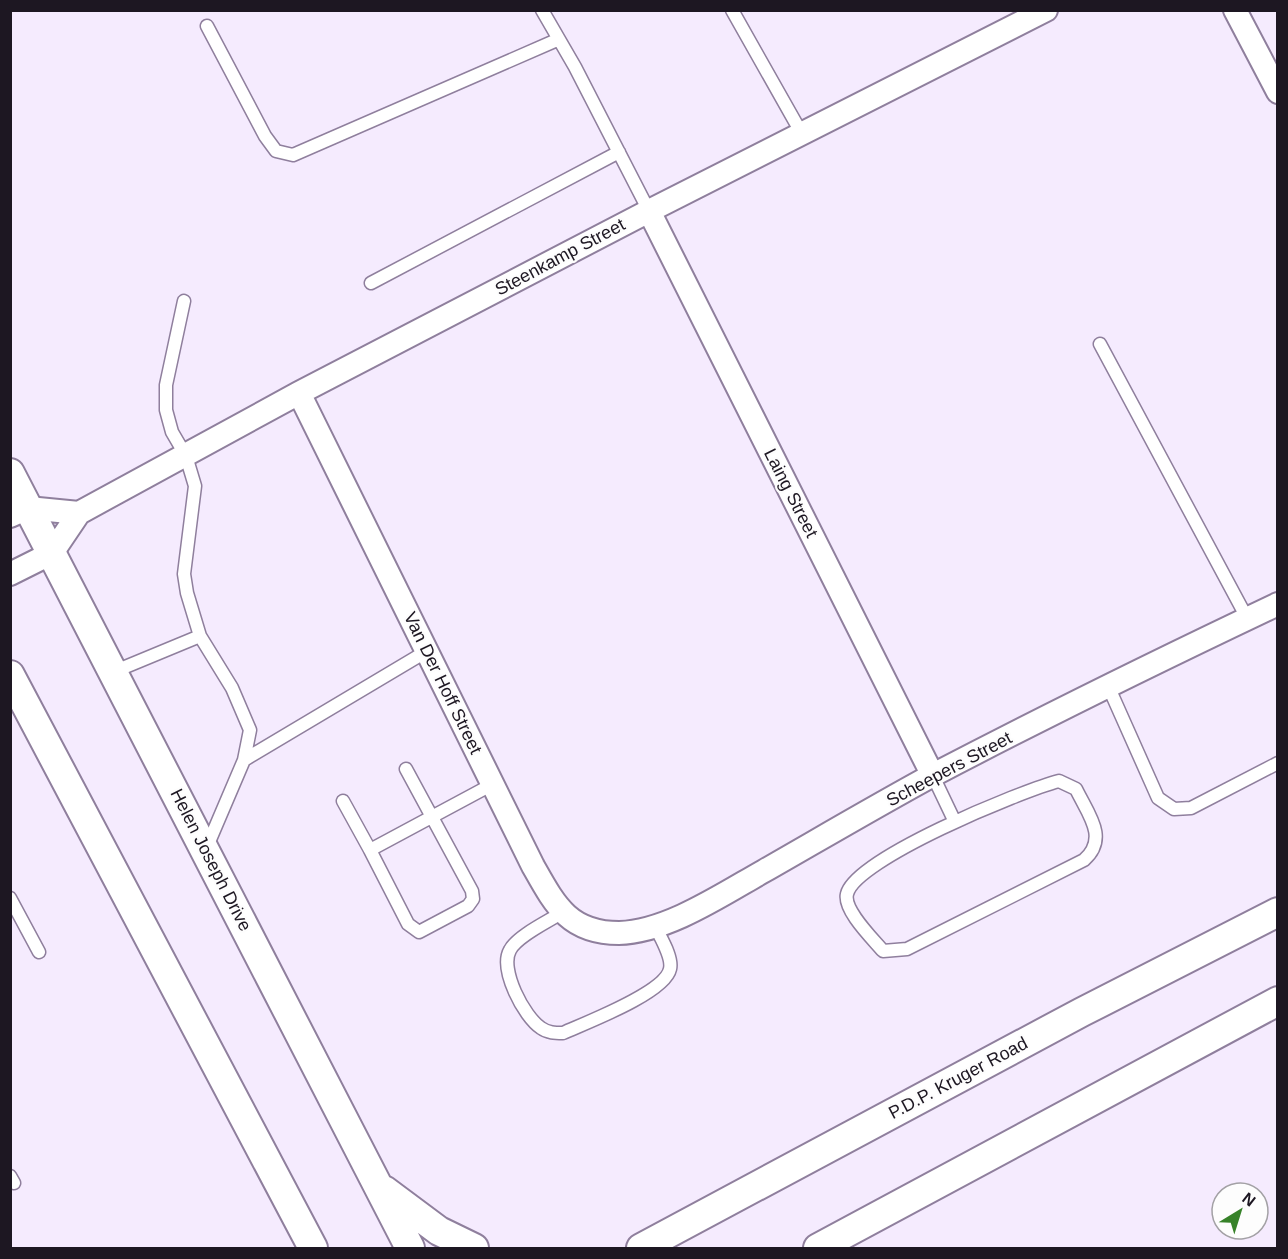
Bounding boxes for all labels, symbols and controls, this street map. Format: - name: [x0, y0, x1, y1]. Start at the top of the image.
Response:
- street label: Steenkamp Street: [492, 214, 628, 300]
- street label: Laing Street: [760, 445, 822, 541]
- street label: Van Der Hoff Street: [400, 609, 486, 757]
- street label: Scheepers Street: [883, 728, 1015, 810]
- street label: Helen Joseph Drive: [166, 785, 256, 935]
- street label: P.D.P. Kruger Road: [885, 1033, 1031, 1123]
- north arrow: [1210, 1181, 1270, 1241]
- text: N: [1239, 1189, 1259, 1210]

